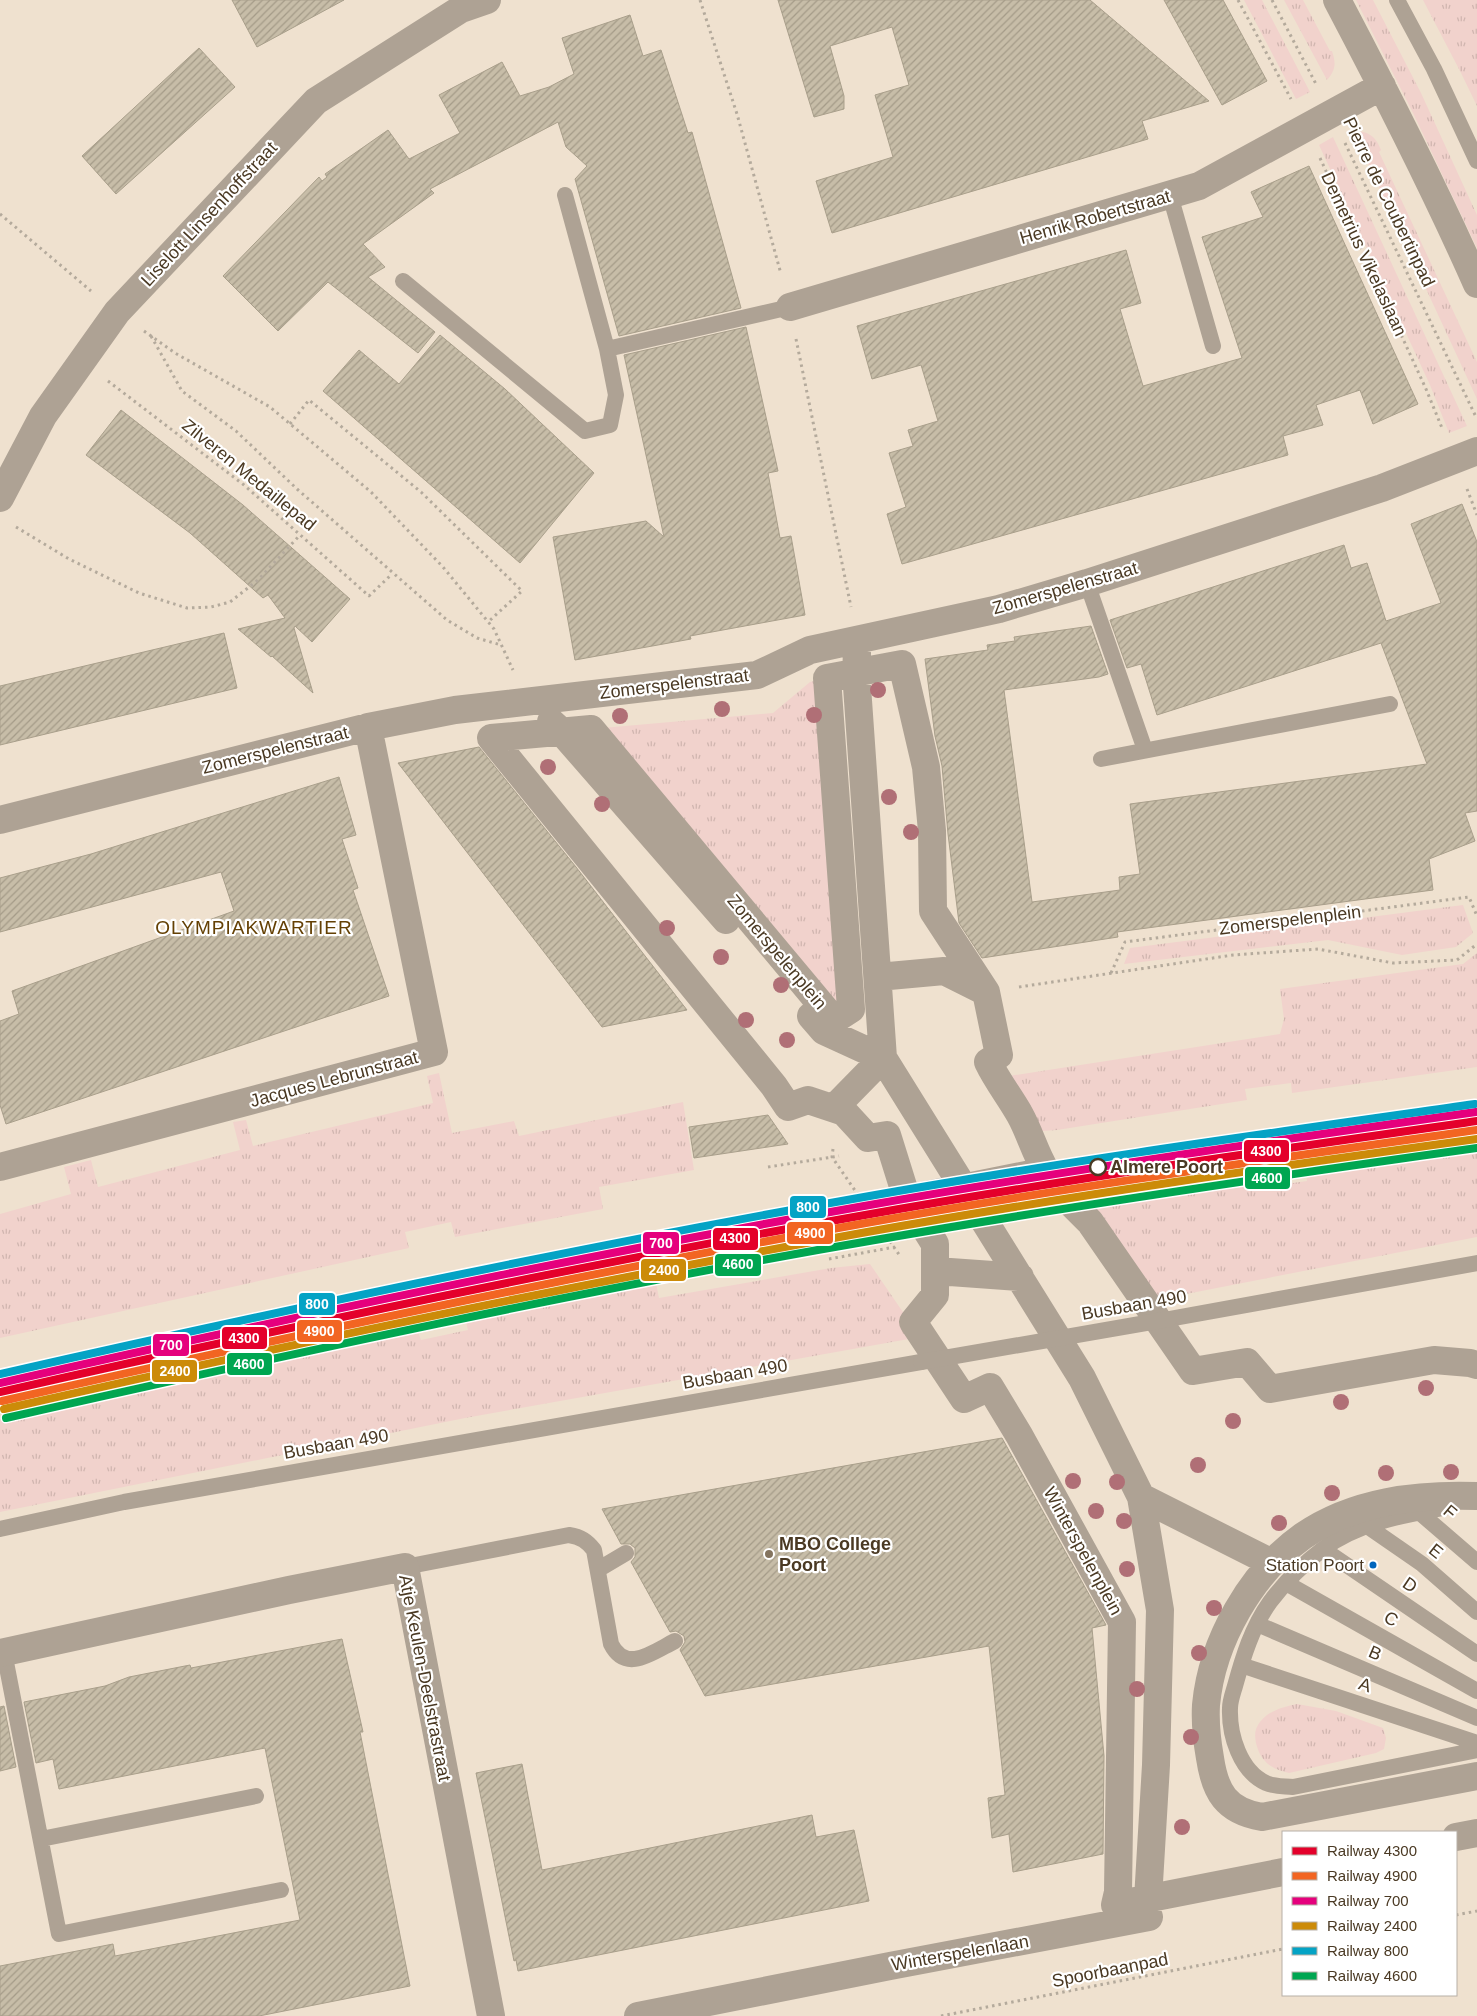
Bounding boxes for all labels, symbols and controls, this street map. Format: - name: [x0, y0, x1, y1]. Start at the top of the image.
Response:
- street label: Pierre de Coubertinpad: [1339, 114, 1439, 290]
- street label: Liselott Linsenhoffstraat: [137, 138, 281, 290]
- street label: Demetrius Vikelaslaan: [1317, 169, 1411, 339]
- street label: Henrik Robertstraat: [1017, 186, 1173, 248]
- street label: Zilveren Medaillepad: [178, 415, 320, 535]
- street label: Zomerspelenstraat: [990, 558, 1140, 618]
- street label: Zomerspelenstraat: [598, 665, 750, 703]
- street label: Zomerspelenstraat: [200, 722, 350, 778]
- street label: Zomerspelenplein: [723, 891, 831, 1013]
- street label: Zomerspelenplein: [1218, 901, 1362, 939]
- district label: OLYMPIAKWARTIER: [155, 917, 353, 938]
- street label: Jacques Lebrunstraat: [248, 1047, 420, 1111]
- line badge: 4300: [1243, 1139, 1290, 1163]
- text: 4300: [1250, 1143, 1282, 1159]
- place label: Almere Poort: [1110, 1157, 1223, 1177]
- marker: Almere Poort: [1089, 1158, 1107, 1176]
- line badge: 4600: [1244, 1166, 1291, 1190]
- text: 4600: [1251, 1170, 1283, 1186]
- line badge: 800: [789, 1195, 827, 1219]
- text: 800: [796, 1199, 820, 1215]
- line badge: 4900: [786, 1221, 834, 1245]
- text: 4900: [794, 1225, 826, 1241]
- line badge: 4300: [712, 1227, 759, 1251]
- text: 4300: [719, 1230, 751, 1246]
- line badge: 700: [642, 1231, 680, 1255]
- text: 700: [649, 1235, 673, 1251]
- line badge: 4600: [714, 1253, 762, 1277]
- text: 4600: [722, 1256, 754, 1272]
- line badge: 2400: [640, 1258, 687, 1282]
- text: 2400: [648, 1262, 680, 1278]
- street label: Busbaan 490: [1080, 1286, 1188, 1324]
- line badge: 800: [298, 1292, 336, 1316]
- text: 800: [305, 1296, 329, 1312]
- line badge: 4900: [296, 1319, 343, 1343]
- text: 4900: [303, 1323, 335, 1339]
- line badge: 4300: [221, 1326, 268, 1350]
- text: 4300: [228, 1330, 260, 1346]
- line badge: 700: [152, 1333, 190, 1357]
- text: 700: [159, 1337, 183, 1353]
- line badge: 4600: [226, 1352, 273, 1376]
- street label: Busbaan 490: [681, 1355, 789, 1393]
- text: 4600: [233, 1356, 265, 1372]
- line badge: 2400: [151, 1359, 198, 1383]
- text: 2400: [159, 1363, 191, 1379]
- street label: Busbaan 490: [282, 1425, 390, 1463]
- street label: Winterspelenplein: [1040, 1484, 1126, 1618]
- street label: F: [1439, 1501, 1461, 1523]
- place label: MBO College Poort: [779, 1534, 891, 1575]
- street label: E: [1425, 1539, 1447, 1563]
- marker: MBO College Poort: [763, 1548, 775, 1560]
- place label: Station Poort: [1266, 1556, 1364, 1575]
- marker: Station Poort: [1368, 1560, 1378, 1570]
- street label: Atje Keulen-Deelstrastraat: [395, 1573, 455, 1783]
- street label: D: [1399, 1573, 1421, 1597]
- street label: C: [1380, 1607, 1402, 1631]
- street label: B: [1366, 1641, 1384, 1665]
- street label: A: [1356, 1674, 1374, 1696]
- legend: [1282, 1831, 1457, 1996]
- text: Railway 4300: [1327, 1842, 1417, 1859]
- text: Railway 4900: [1327, 1867, 1417, 1884]
- text: Railway 700: [1327, 1892, 1409, 1909]
- text: Railway 2400: [1327, 1917, 1417, 1934]
- street label: Winterspelenlaan: [890, 1931, 1030, 1975]
- text: Railway 800: [1327, 1942, 1409, 1959]
- street label: Spoorbaanpad: [1050, 1949, 1170, 1991]
- text: Railway 4600: [1327, 1967, 1417, 1984]

